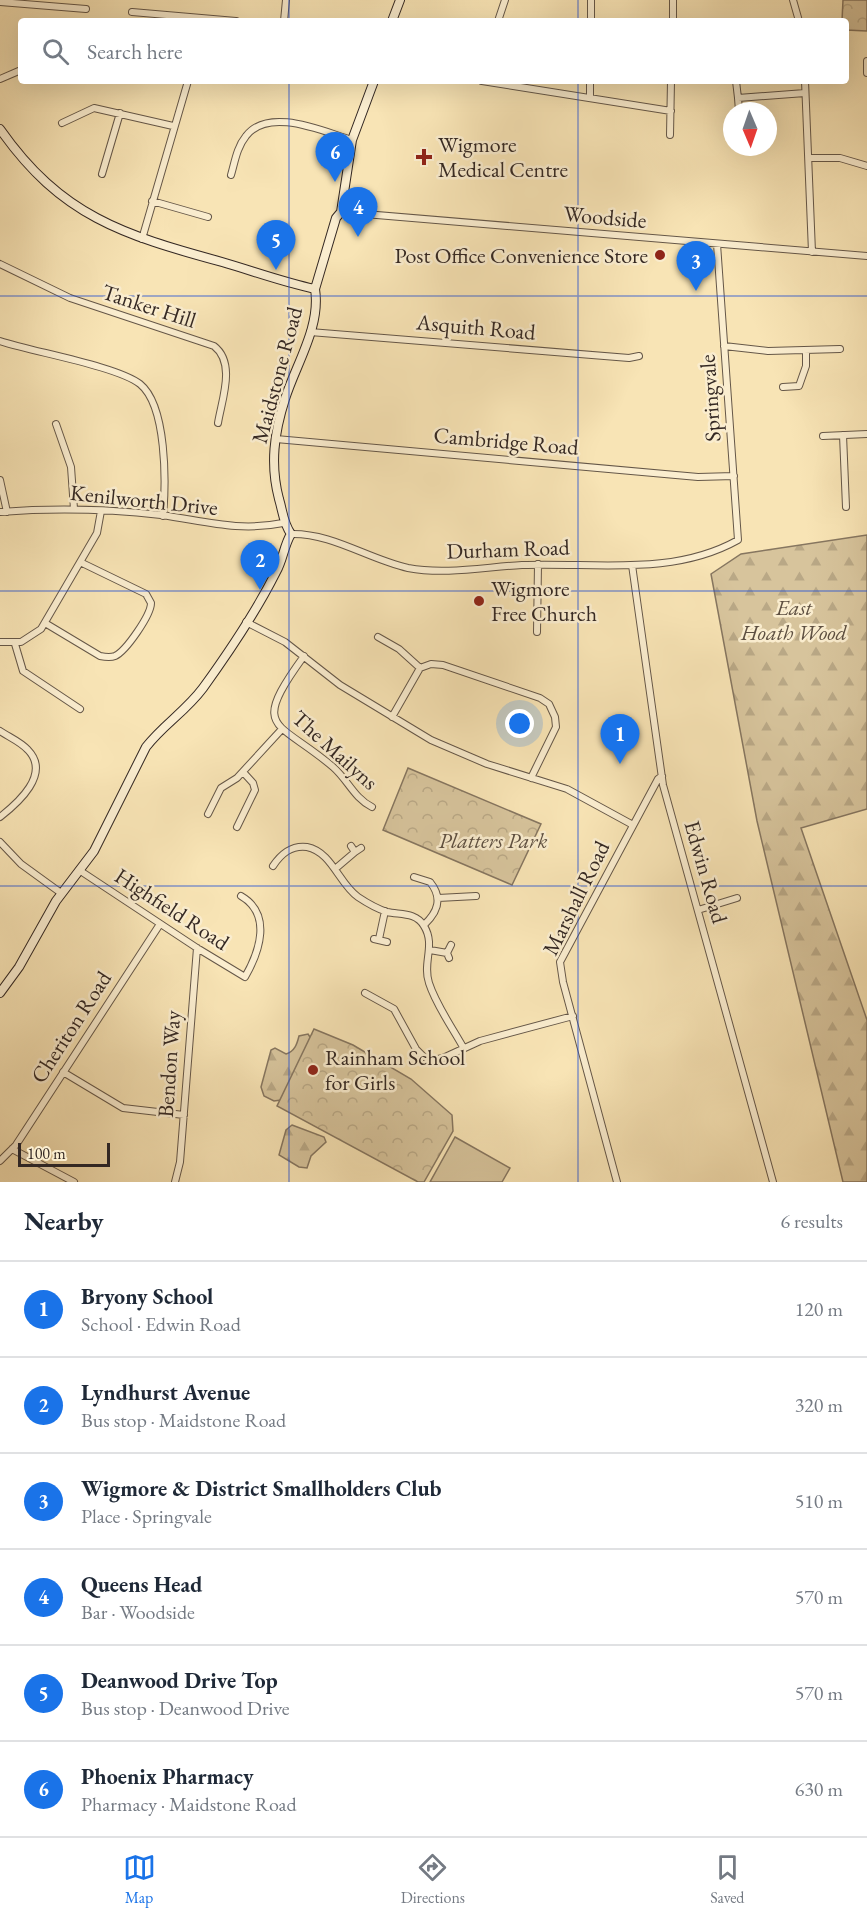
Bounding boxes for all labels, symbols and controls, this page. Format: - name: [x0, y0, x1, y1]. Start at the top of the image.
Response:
- search box: [18, 18, 849, 84]
- icon: search: [39, 35, 72, 68]
- text: Search here: [87, 37, 182, 66]
- north arrow: [723, 102, 777, 156]
- place label: Wigmore Medical Centre: [438, 130, 568, 184]
- pin: 6: [316, 132, 354, 182]
- marker: Wigmore Medical Centre: [415, 148, 433, 166]
- pin: 4: [338, 188, 378, 237]
- street label: Woodside: [562, 199, 648, 235]
- pin: 5: [256, 220, 296, 270]
- place label: Post Office Convenience Store: [394, 241, 648, 270]
- pin: 3: [676, 242, 716, 291]
- marker: Post Office Convenience Store: [653, 248, 667, 262]
- street label: Tanker Hill: [98, 277, 200, 335]
- street label: Maidstone Road: [245, 303, 309, 446]
- street label: Asquith Road: [414, 307, 538, 347]
- street label: Springvale: [692, 353, 728, 443]
- street label: Cambridge Road: [432, 420, 581, 462]
- street label: Kenilworth Drive: [69, 478, 220, 522]
- street label: Durham Road: [446, 532, 571, 566]
- pin: 2: [240, 540, 280, 590]
- place label: Wigmore Free Church: [491, 574, 597, 628]
- park label: East Hoath Wood: [740, 593, 848, 647]
- marker: Wigmore Free Church: [472, 594, 486, 608]
- street label: The Mailyns: [286, 704, 384, 796]
- your location: [505, 709, 534, 738]
- pin: 1: [600, 714, 640, 764]
- street label: Edwin Road: [678, 817, 735, 928]
- park label: Platters Park: [439, 826, 547, 855]
- street label: Marshall Road: [536, 835, 617, 960]
- street label: Highfield Road: [109, 861, 236, 957]
- street label: Cheriton Road: [24, 965, 119, 1089]
- street label: Bendon Way: [151, 1009, 187, 1119]
- place label: Rainham School for Girls: [325, 1043, 465, 1097]
- marker: Rainham School for Girls: [306, 1063, 320, 1077]
- scale bar: [18, 1140, 110, 1168]
- text: 100 m: [27, 1143, 66, 1164]
- text: Nearby: [24, 1204, 104, 1238]
- text: 6 results: [780, 1208, 843, 1234]
- text: Bryony School: [81, 1282, 213, 1311]
- text: 1: [38, 1296, 49, 1322]
- text: 120 m: [795, 1296, 843, 1322]
- text: School · Edwin Road: [81, 1311, 241, 1337]
- text: Lyndhurst Avenue: [81, 1378, 250, 1407]
- text: 2: [38, 1392, 49, 1418]
- text: 320 m: [795, 1392, 843, 1418]
- text: Bus stop · Maidstone Road: [81, 1407, 286, 1433]
- text: Wigmore & District Smallholders Club: [81, 1474, 441, 1503]
- text: 3: [38, 1488, 49, 1514]
- text: 510 m: [795, 1488, 843, 1514]
- text: Place · Springvale: [81, 1503, 212, 1529]
- text: Queens Head: [81, 1570, 202, 1599]
- text: 4: [38, 1584, 49, 1610]
- text: 570 m: [795, 1584, 843, 1610]
- text: Bar · Woodside: [81, 1599, 195, 1625]
- text: Deanwood Drive Top: [81, 1666, 278, 1695]
- text: 5: [38, 1680, 49, 1706]
- text: 570 m: [795, 1680, 843, 1706]
- text: Bus stop · Deanwood Drive: [81, 1695, 290, 1721]
- text: Phoenix Pharmacy: [81, 1762, 254, 1791]
- text: 6: [38, 1776, 49, 1802]
- text: 630 m: [795, 1776, 843, 1802]
- text: Pharmacy · Maidstone Road: [81, 1791, 297, 1817]
- tab: Map: [123, 1851, 156, 1908]
- tab: Directions: [401, 1851, 465, 1908]
- tab: Saved: [710, 1851, 744, 1908]

